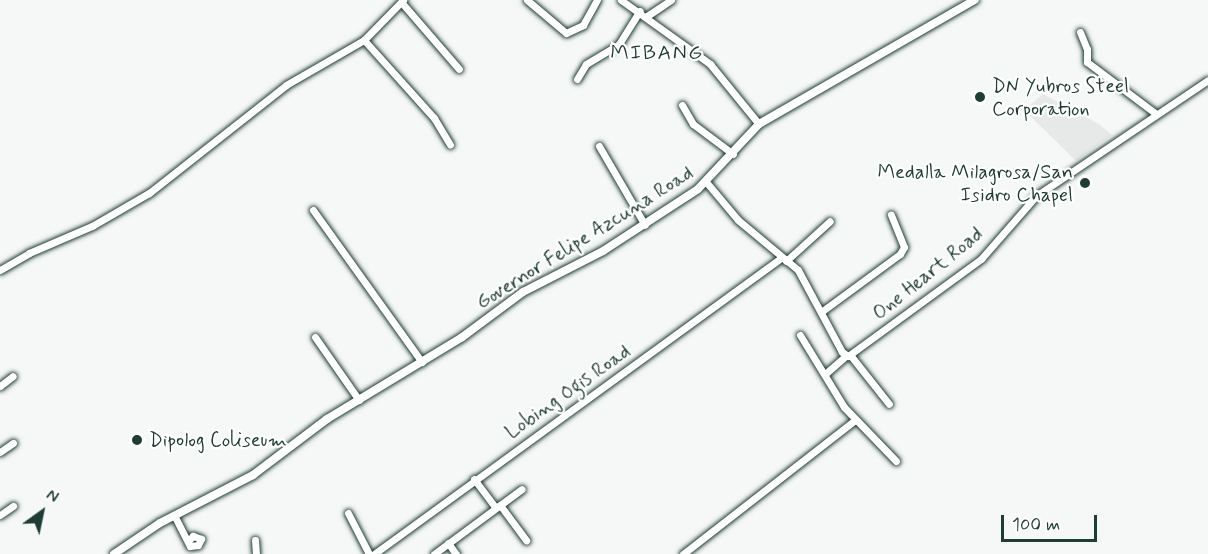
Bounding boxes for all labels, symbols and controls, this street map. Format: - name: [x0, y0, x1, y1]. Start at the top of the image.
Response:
- district label: MIBANG: [611, 40, 703, 66]
- place label: DN Yubros Steel Corporation: [992, 74, 1131, 121]
- marker: DN Yubros Steel Corporation: [973, 90, 987, 104]
- place label: Medalla Milagrosa/San Isidro Chapel: [876, 160, 1073, 207]
- street label: Governor Felipe Azcuna Road: [474, 162, 696, 314]
- marker: Medalla Milagrosa/San Isidro Chapel: [1078, 176, 1092, 190]
- street label: One Heart Road: [869, 223, 987, 325]
- street label: Lobing Ogis Road: [501, 340, 635, 444]
- place label: Dipolog Coliseum: [149, 428, 289, 452]
- marker: Dipolog Coliseum: [130, 433, 144, 447]
- north arrow: [12, 482, 72, 542]
- text: N: [42, 485, 62, 508]
- scale bar: [1004, 503, 1100, 541]
- text: 100 m: [1012, 513, 1060, 537]

